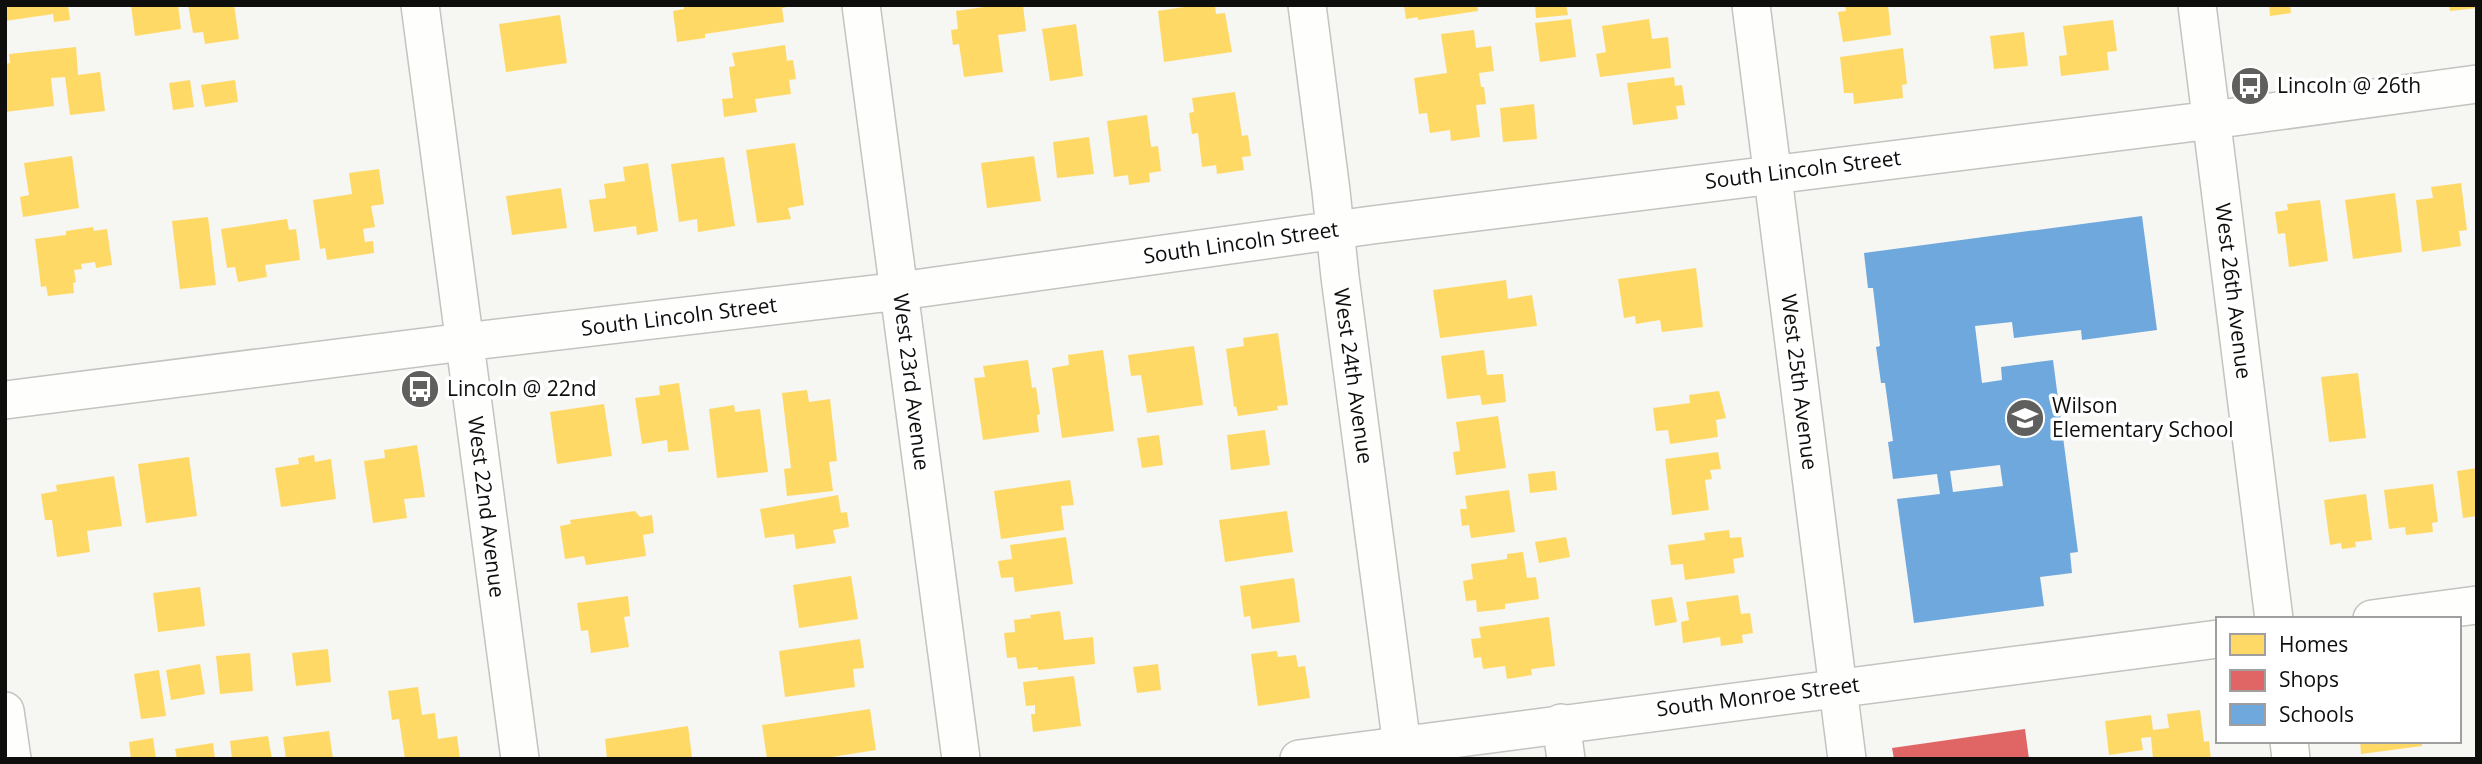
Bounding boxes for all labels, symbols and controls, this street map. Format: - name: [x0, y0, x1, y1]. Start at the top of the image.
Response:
- bus stop icon: Lincoln @ 26th: [2229, 65, 2271, 107]
- place label: Lincoln @ 26th: [2277, 71, 2421, 99]
- street label: South Lincoln Street: [1703, 143, 1902, 195]
- street label: West 26th Avenue: [2209, 201, 2259, 380]
- street label: South Lincoln Street: [1141, 214, 1340, 270]
- street label: West 24th Avenue: [1328, 286, 1380, 465]
- street label: South Lincoln Street: [579, 290, 778, 342]
- street label: West 23rd Avenue: [887, 292, 937, 472]
- street label: West 25th Avenue: [1775, 292, 1825, 471]
- bus stop icon: Lincoln @ 22nd: [399, 368, 441, 410]
- place label: Lincoln @ 22nd: [447, 374, 597, 402]
- place label: Wilson Elementary School: [2052, 391, 2234, 443]
- school or university icon: Wilson Elementary School: [2004, 397, 2046, 439]
- street label: West 22nd Avenue: [462, 415, 512, 599]
- legend: [2216, 617, 2461, 743]
- text: Homes: [2279, 630, 2348, 658]
- text: Shops: [2279, 665, 2339, 693]
- street label: South Monroe Street: [1655, 670, 1861, 722]
- text: Schools: [2279, 700, 2354, 728]

